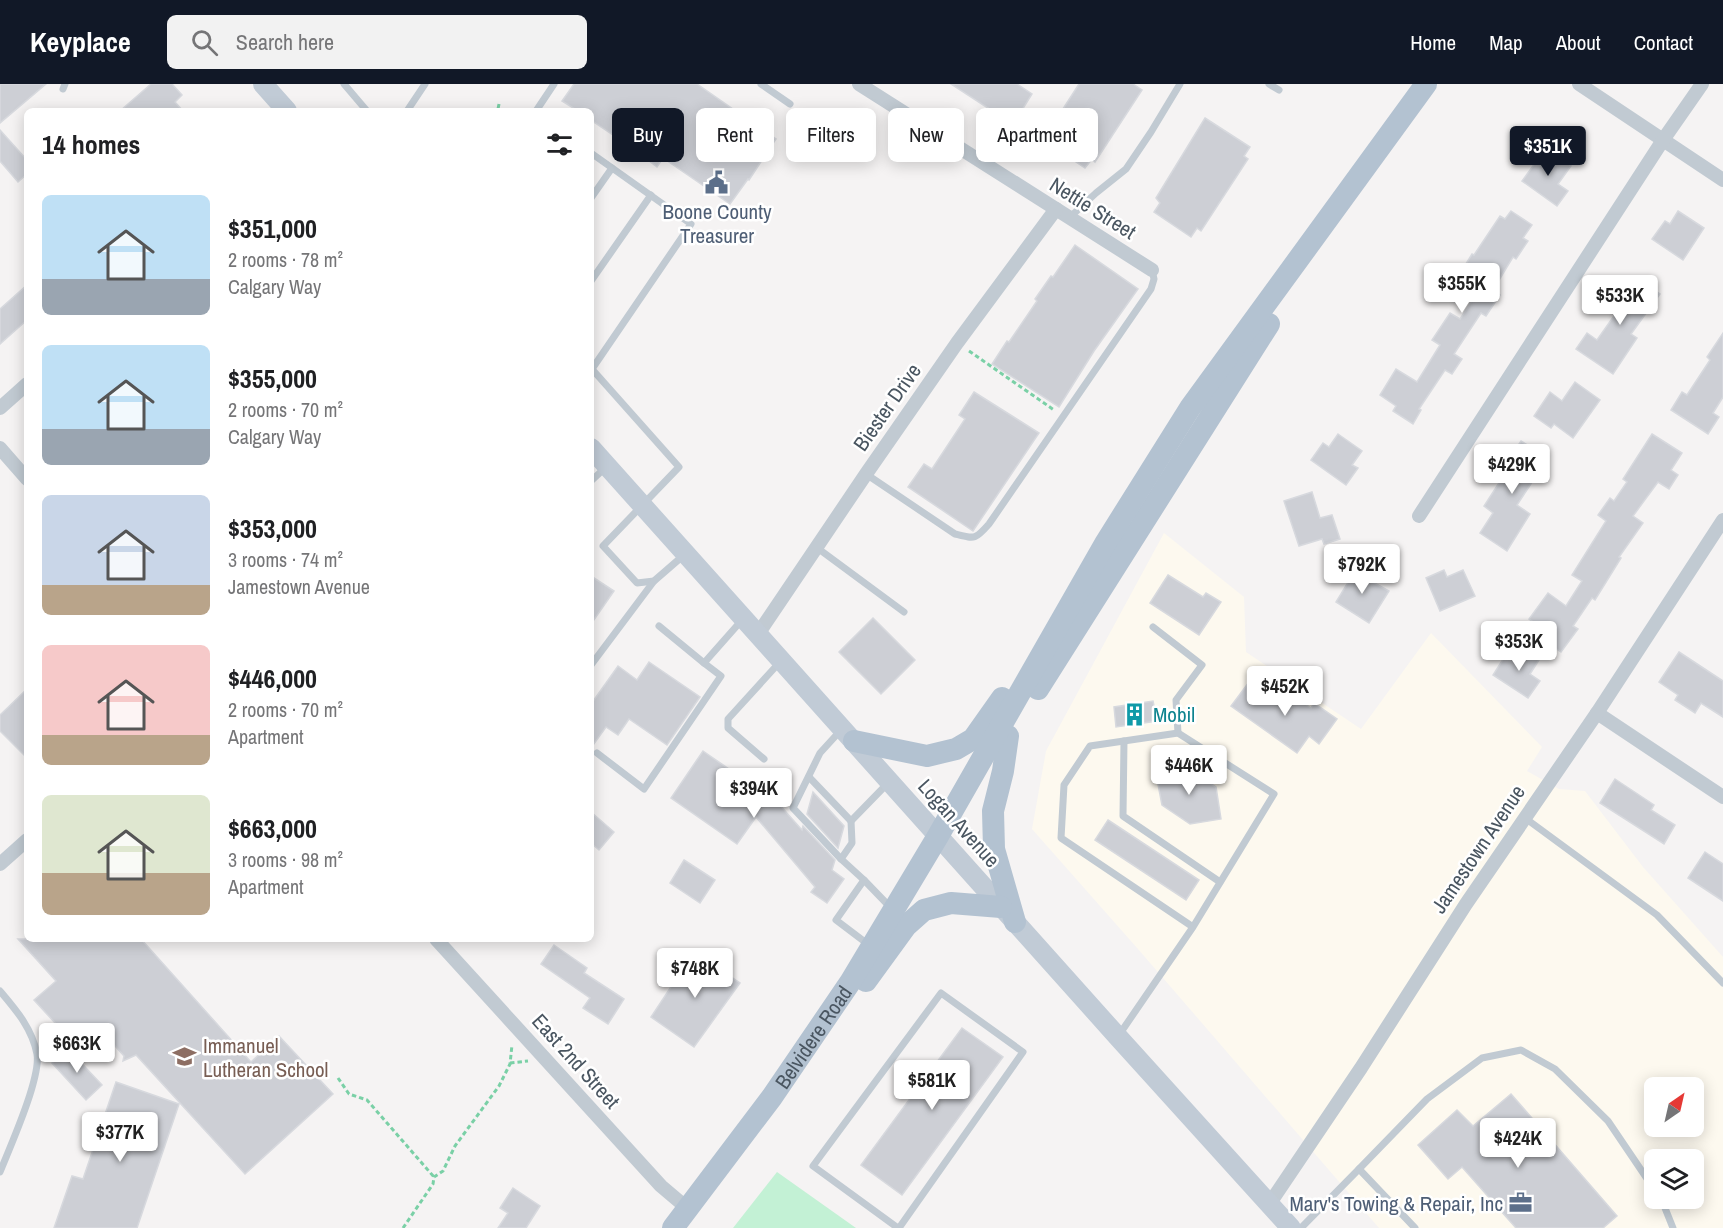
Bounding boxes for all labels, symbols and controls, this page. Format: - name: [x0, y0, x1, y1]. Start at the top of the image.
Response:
- search box: [167, 15, 587, 69]
- text: Keyplace: [30, 23, 131, 61]
- icon: search: [188, 26, 221, 59]
- text: Search here: [236, 27, 334, 57]
- text: Home: [1410, 28, 1456, 57]
- text: Map: [1489, 28, 1523, 57]
- text: About: [1556, 28, 1601, 57]
- text: Contact: [1634, 28, 1693, 57]
- chip: Buy: [612, 108, 684, 162]
- chip: Rent: [696, 108, 774, 162]
- chip: Filters: [786, 108, 876, 162]
- chip: New: [888, 108, 964, 162]
- chip: Apartment: [976, 108, 1098, 162]
- pin: $351K: [1506, 126, 1590, 177]
- text: 14 homes: [42, 127, 140, 162]
- icon: filters: [543, 128, 576, 161]
- text: $351K: [1524, 132, 1572, 159]
- public building icon: Boone County Treasurer: [704, 170, 730, 196]
- street label: Nettie Street: [1044, 170, 1142, 246]
- place label: Boone County Treasurer: [662, 197, 772, 250]
- text: $351,000: [228, 211, 317, 246]
- icon: home: [90, 219, 162, 291]
- text: 2 rooms · 78 m²: [228, 246, 343, 273]
- pin: $355K: [1420, 263, 1504, 314]
- text: $355K: [1438, 269, 1486, 296]
- text: Calgary Way: [228, 273, 321, 300]
- pin: $533K: [1578, 275, 1662, 326]
- text: $533K: [1596, 281, 1644, 308]
- street label: Biester Drive: [846, 358, 928, 456]
- text: $355,000: [228, 361, 317, 396]
- icon: home: [90, 369, 162, 441]
- text: 2 rooms · 70 m²: [228, 396, 343, 423]
- text: Calgary Way: [228, 423, 321, 450]
- pin: $429K: [1470, 444, 1554, 495]
- text: $429K: [1488, 450, 1536, 477]
- text: $353,000: [228, 511, 317, 546]
- icon: home: [90, 519, 162, 591]
- pin: $792K: [1320, 544, 1404, 595]
- text: 3 rooms · 74 m²: [228, 546, 343, 573]
- text: $792K: [1338, 550, 1386, 577]
- text: Jamestown Avenue: [228, 573, 370, 600]
- pin: $353K: [1477, 621, 1561, 672]
- text: $353K: [1495, 627, 1543, 654]
- text: $446,000: [228, 661, 317, 696]
- pin: $452K: [1243, 666, 1327, 717]
- icon: home: [90, 669, 162, 741]
- text: $452K: [1261, 672, 1309, 699]
- text: 2 rooms · 70 m²: [228, 696, 343, 723]
- place label: Mobil: [1153, 700, 1195, 729]
- building icon: Mobil: [1122, 701, 1148, 727]
- text: Apartment: [228, 723, 304, 750]
- pin: $446K: [1147, 745, 1231, 796]
- text: $446K: [1165, 751, 1213, 778]
- pin: $394K: [712, 768, 796, 819]
- street label: Logan Avenue: [911, 772, 1007, 874]
- text: $394K: [730, 774, 778, 801]
- street label: Jamestown Avenue: [1424, 779, 1532, 919]
- text: $663,000: [228, 811, 317, 846]
- icon: home: [90, 819, 162, 891]
- text: 3 rooms · 98 m²: [228, 846, 343, 873]
- text: Apartment: [228, 873, 304, 900]
- pin: $748K: [653, 948, 737, 999]
- text: $748K: [671, 954, 719, 981]
- street label: Belvidere Road: [768, 980, 858, 1094]
- street label: East 2nd Street: [526, 1007, 627, 1115]
- pin: $663K: [35, 1023, 119, 1074]
- text: $663K: [53, 1029, 101, 1056]
- place label: Immanuel Lutheran School: [203, 1031, 328, 1084]
- school or university icon: Immanuel Lutheran School: [172, 1044, 198, 1070]
- pin: $581K: [890, 1060, 974, 1111]
- text: $581K: [908, 1066, 956, 1093]
- north arrow: [1644, 1077, 1704, 1137]
- map controls: [1644, 1077, 1704, 1209]
- pin: $377K: [78, 1112, 162, 1163]
- text: $377K: [96, 1118, 144, 1145]
- pin: $424K: [1476, 1118, 1560, 1169]
- text: $424K: [1494, 1124, 1542, 1151]
- button: layers: [1644, 1149, 1704, 1209]
- place label: Marv's Towing & Repair, Inc: [1289, 1189, 1503, 1218]
- office icon: Marv's Towing & Repair, Inc: [1508, 1190, 1534, 1216]

